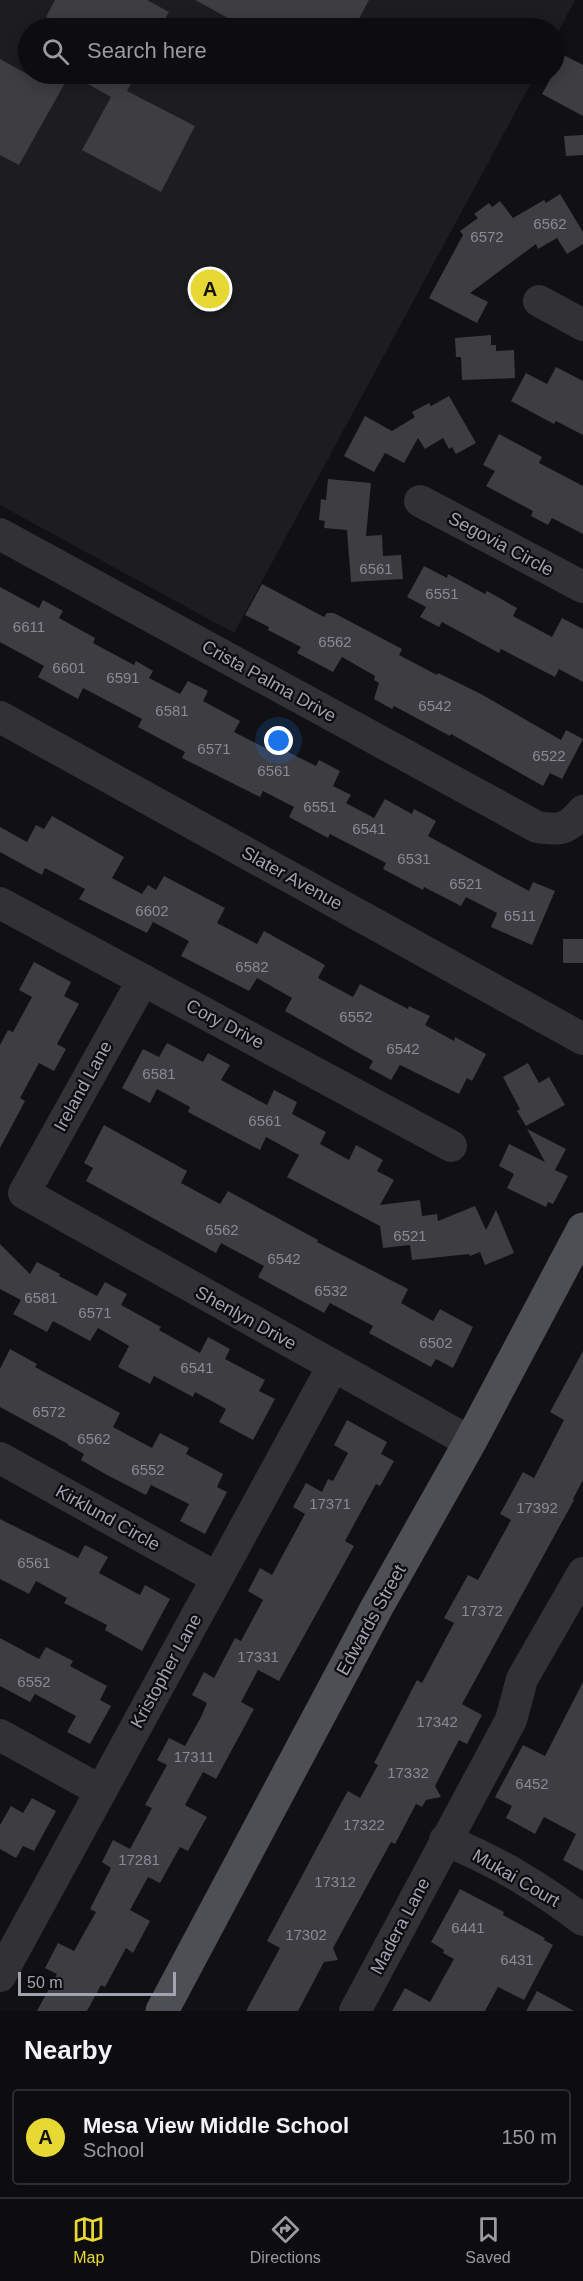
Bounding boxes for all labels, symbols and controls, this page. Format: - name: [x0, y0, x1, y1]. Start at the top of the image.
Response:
- search box: [18, 18, 565, 84]
- icon: search: [39, 35, 72, 68]
- text: Search here: [87, 38, 207, 63]
- house number: 6562: [533, 215, 567, 232]
- house number: 6572: [470, 228, 504, 245]
- pin: A: [190, 266, 230, 312]
- street label: Segovia Circle: [445, 508, 557, 580]
- house number: 6561: [359, 560, 393, 577]
- house number: 6551: [425, 585, 459, 602]
- house number: 6611: [13, 618, 45, 635]
- house number: 6562: [318, 633, 352, 650]
- street label: Crista Palma Drive: [199, 636, 339, 726]
- house number: 6601: [52, 659, 86, 676]
- house number: 6591: [106, 669, 140, 686]
- house number: 6542: [418, 697, 452, 714]
- house number: 6581: [155, 702, 189, 719]
- your location: [264, 726, 293, 755]
- house number: 6571: [197, 740, 231, 757]
- house number: 6522: [532, 747, 566, 764]
- house number: 6561: [257, 762, 291, 779]
- house number: 6551: [303, 798, 337, 815]
- house number: 6541: [352, 820, 386, 837]
- street label: Slater Avenue: [238, 842, 346, 914]
- house number: 6531: [397, 850, 431, 867]
- house number: 6521: [449, 875, 483, 892]
- house number: 6602: [135, 902, 169, 919]
- house number: 6511: [504, 907, 536, 924]
- house number: 6582: [235, 958, 269, 975]
- street label: Cory Drive: [183, 995, 267, 1053]
- house number: 6552: [339, 1008, 373, 1025]
- street label: Ireland Lane: [50, 1037, 116, 1135]
- house number: 6542: [386, 1040, 420, 1057]
- house number: 6581: [142, 1065, 176, 1082]
- house number: 6561: [248, 1112, 282, 1129]
- house number: 6562: [205, 1221, 239, 1238]
- house number: 6521: [393, 1227, 427, 1244]
- house number: 6542: [267, 1250, 301, 1267]
- street label: Shenlyn Drive: [192, 1282, 300, 1354]
- house number: 6532: [314, 1282, 348, 1299]
- house number: 6581: [24, 1289, 58, 1306]
- house number: 6571: [78, 1304, 112, 1321]
- house number: 6502: [419, 1334, 453, 1351]
- house number: 6541: [180, 1359, 214, 1376]
- house number: 6572: [32, 1403, 66, 1420]
- house number: 6562: [77, 1430, 111, 1447]
- house number: 6552: [131, 1461, 165, 1478]
- street label: Kirklund Circle: [52, 1481, 164, 1555]
- house number: 17371: [309, 1495, 351, 1512]
- house number: 17392: [516, 1499, 558, 1516]
- house number: 6561: [17, 1554, 51, 1571]
- street label: Edwards Street: [332, 1561, 410, 1679]
- house number: 17372: [461, 1602, 503, 1619]
- street label: Kristopher Lane: [126, 1611, 206, 1731]
- house number: 17331: [237, 1648, 279, 1665]
- house number: 6552: [17, 1673, 51, 1690]
- house number: 17342: [416, 1713, 458, 1730]
- house number: 17311: [174, 1748, 214, 1765]
- house number: 17332: [387, 1764, 429, 1781]
- house number: 6452: [515, 1775, 549, 1792]
- house number: 17322: [343, 1816, 385, 1833]
- street label: Mukai Court: [469, 1845, 563, 1911]
- house number: 17281: [118, 1851, 160, 1868]
- house number: 17312: [314, 1873, 356, 1890]
- street label: Madera Lane: [366, 1874, 434, 1978]
- house number: 6441: [451, 1919, 485, 1936]
- house number: 17302: [285, 1926, 327, 1943]
- house number: 6431: [500, 1951, 534, 1968]
- scale bar: [18, 1969, 176, 1996]
- text: 50 m: [27, 1974, 63, 1991]
- text: Nearby: [24, 2035, 112, 2065]
- text: Mesa View Middle School: [83, 2113, 349, 2138]
- text: A: [38, 2126, 53, 2148]
- text: 150 m: [501, 2126, 557, 2148]
- text: School: [83, 2139, 144, 2161]
- tab: Map: [72, 2213, 105, 2267]
- tab: Directions: [250, 2213, 321, 2267]
- tab: Saved: [465, 2213, 511, 2267]

